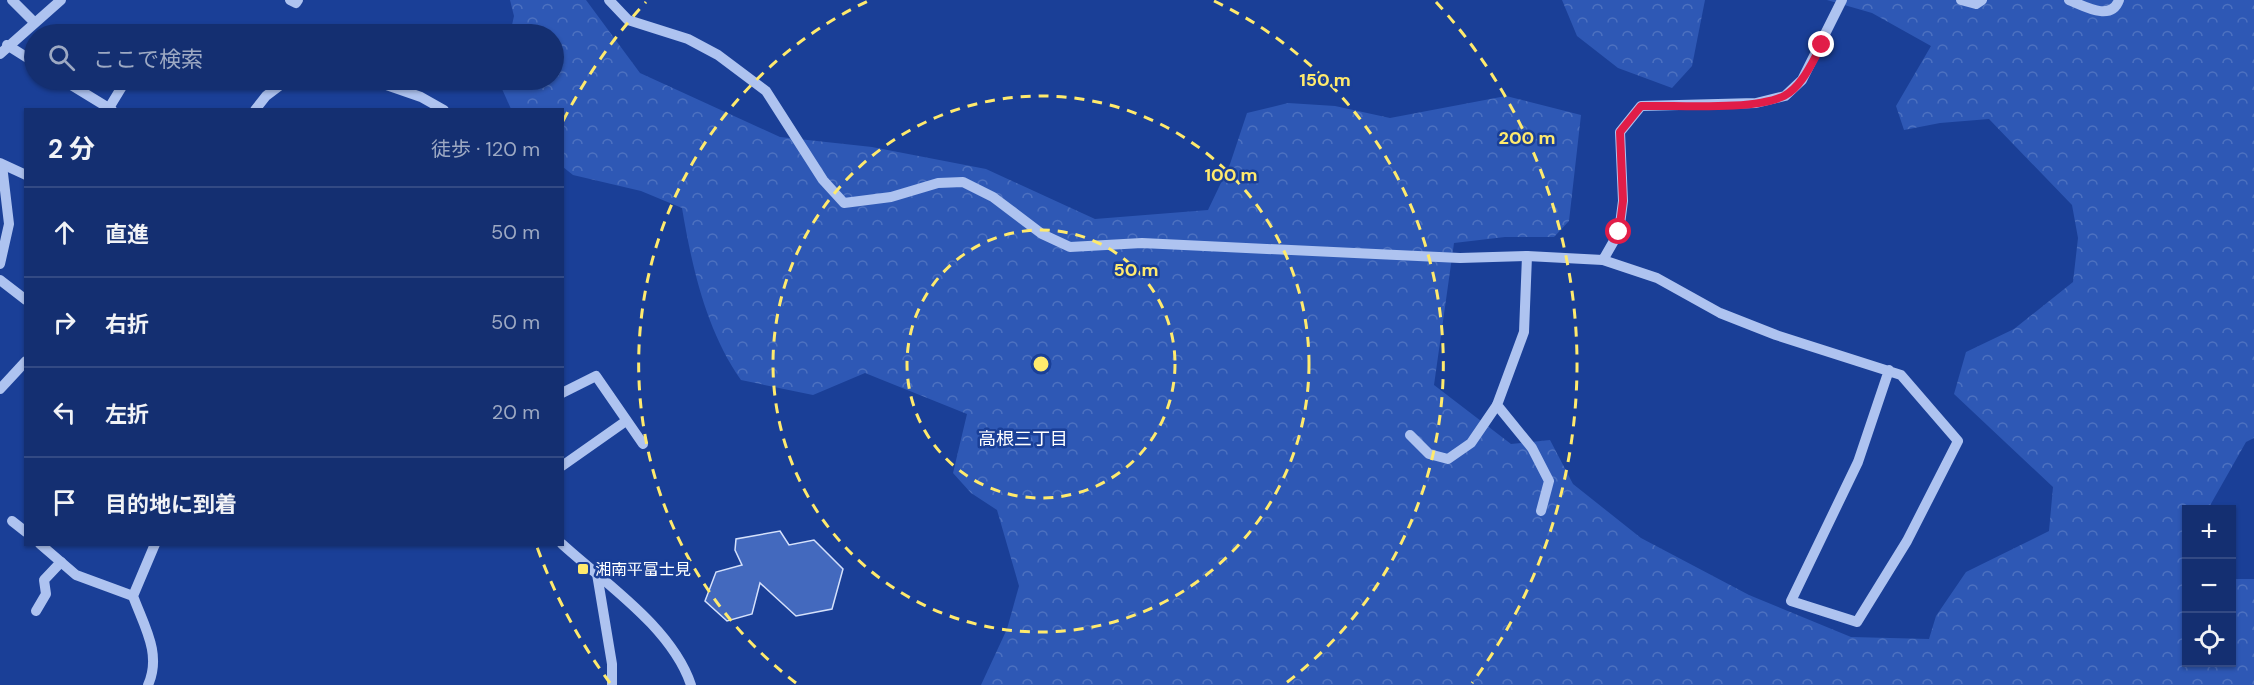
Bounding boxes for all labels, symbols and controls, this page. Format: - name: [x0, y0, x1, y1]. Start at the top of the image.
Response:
- search box: [24, 24, 564, 90]
- route end: [1808, 31, 1834, 57]
- icon: search: [45, 41, 78, 74]
- text: ここで検索: [93, 45, 203, 74]
- text: 150 m: [1299, 68, 1351, 92]
- text: 200 m: [1499, 126, 1555, 150]
- text: 2 分: [48, 132, 95, 166]
- text: 徒歩 · 120 m: [431, 136, 540, 162]
- text: 100 m: [1204, 163, 1258, 187]
- icon: ahead: [48, 216, 81, 249]
- route start: [1605, 218, 1631, 244]
- text: 50 m: [491, 219, 540, 245]
- text: 直進: [105, 220, 149, 249]
- text: 50 m: [1113, 258, 1159, 282]
- icon: right: [48, 306, 81, 339]
- text: 50 m: [491, 309, 540, 335]
- text: 右折: [105, 310, 149, 339]
- centre of rings: [1031, 354, 1051, 374]
- icon: left: [48, 396, 81, 429]
- text: 20 m: [492, 399, 540, 425]
- text: 左折: [105, 400, 149, 429]
- district label: 高根三丁目: [978, 427, 1068, 451]
- icon: arrive: [48, 486, 81, 519]
- text: 目的地に到着: [105, 490, 237, 519]
- map controls: [2182, 505, 2236, 667]
- button: +: [2182, 505, 2236, 559]
- place label: 湘南平富士見: [595, 559, 691, 580]
- button: −: [2182, 559, 2236, 613]
- marker: 湘南平富士見: [576, 562, 590, 576]
- button: locate: [2182, 613, 2236, 667]

